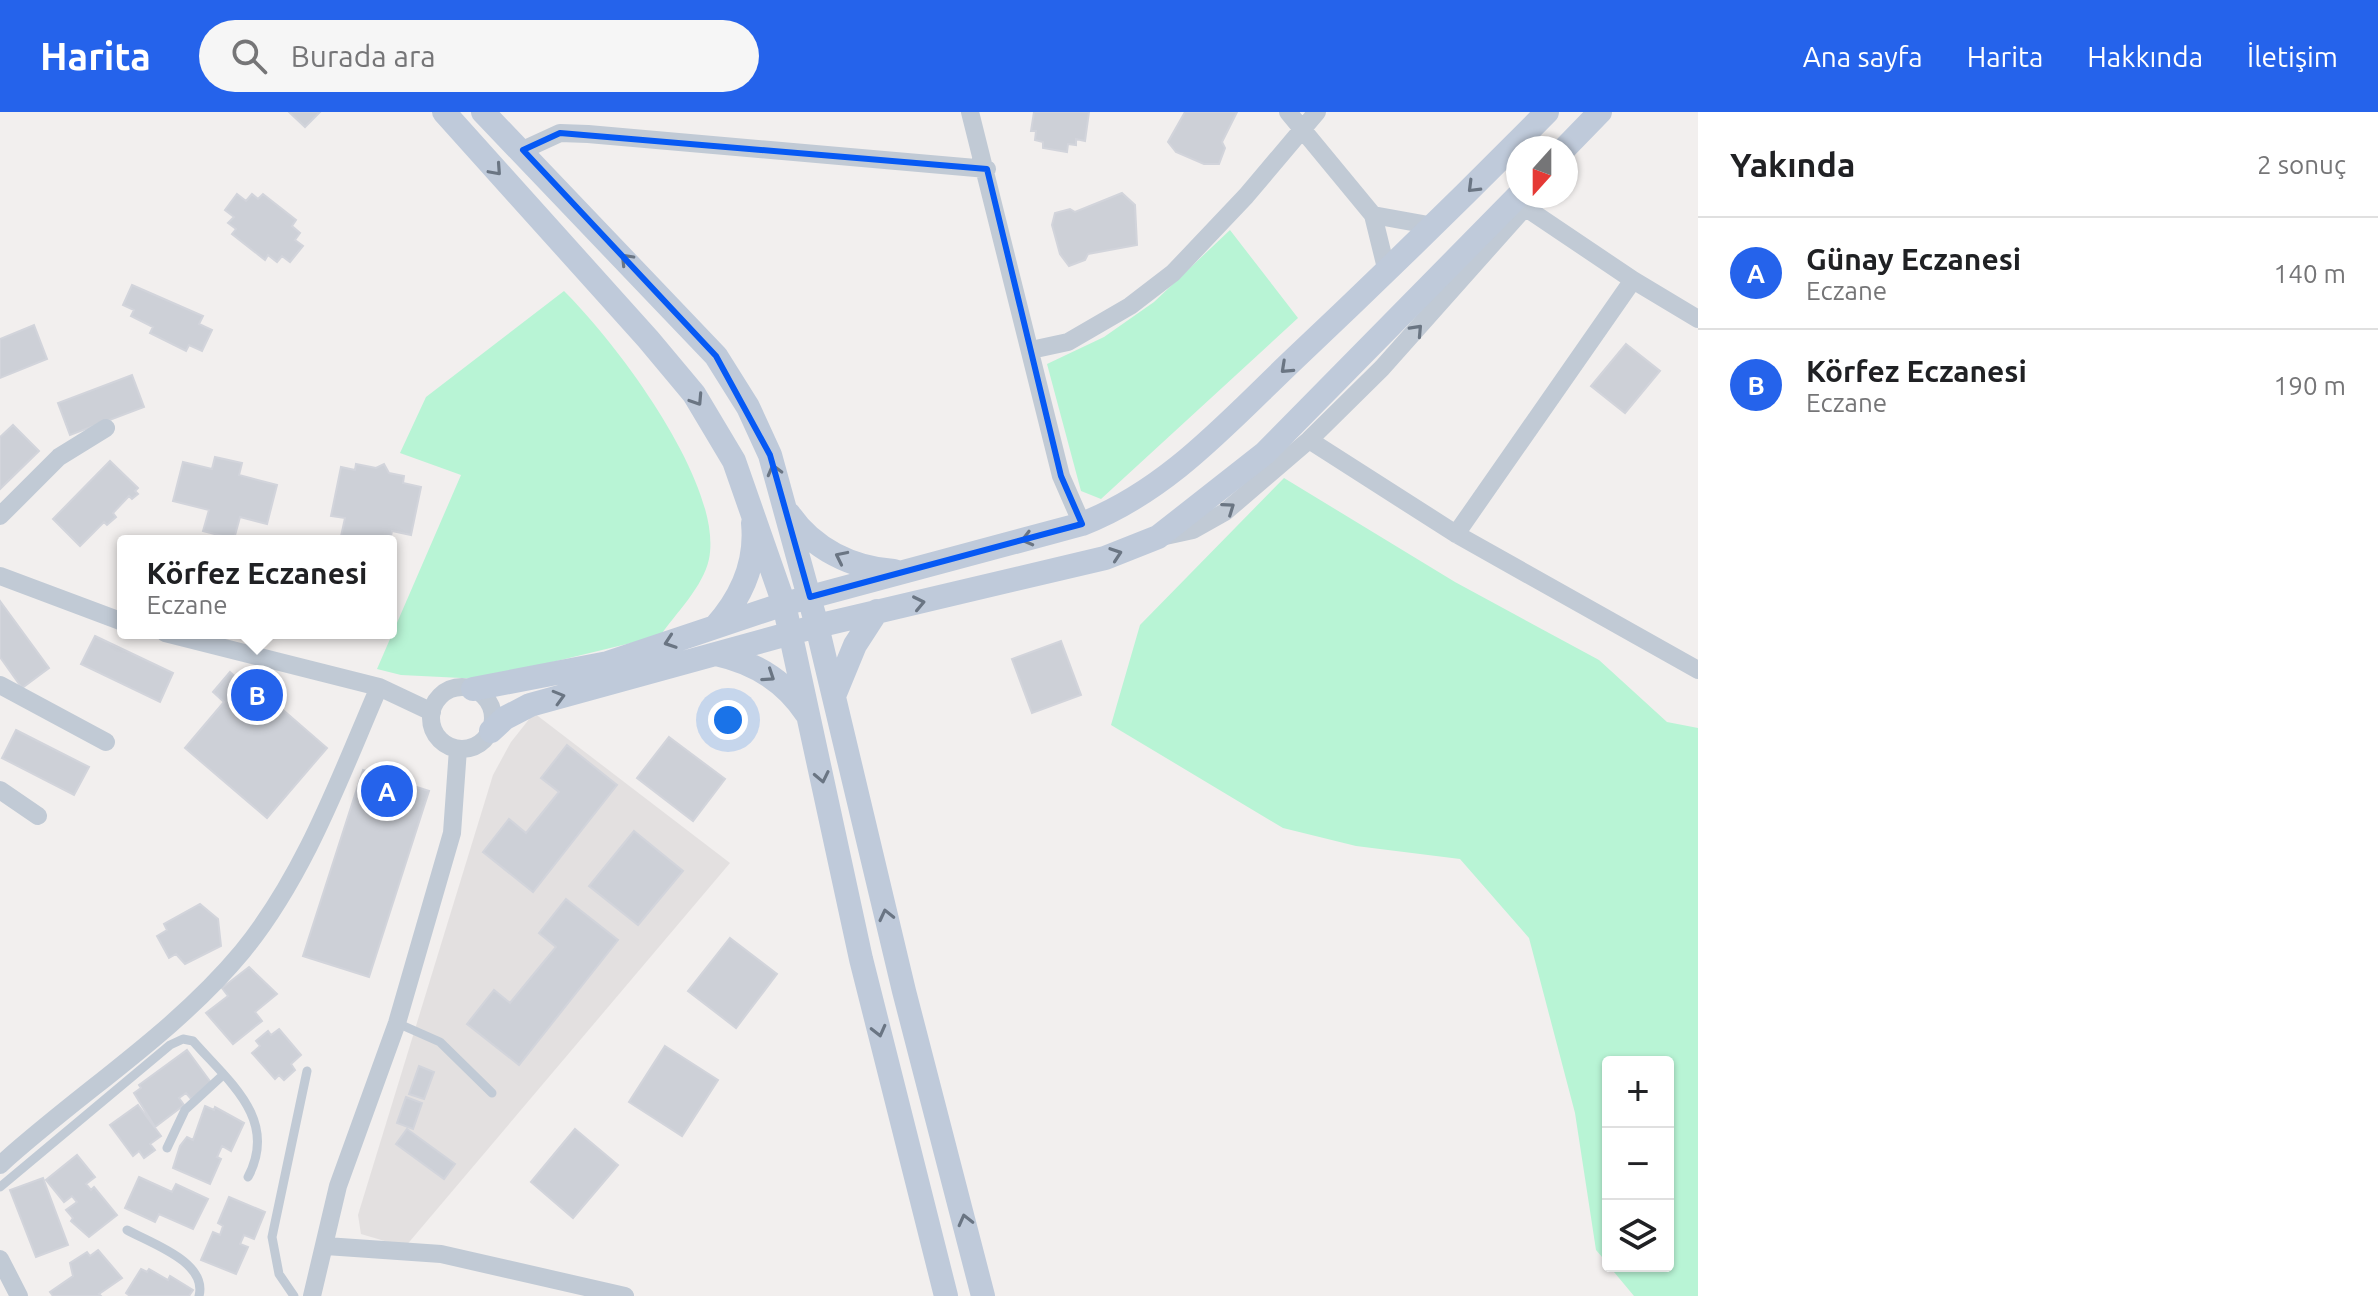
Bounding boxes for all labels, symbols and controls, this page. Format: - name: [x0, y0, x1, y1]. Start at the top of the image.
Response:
- search box: [199, 20, 759, 92]
- icon: search: [227, 34, 271, 78]
- text: Harita: [40, 35, 151, 77]
- text: Burada ara: [291, 39, 436, 73]
- text: Ana sayfa: [1803, 41, 1923, 72]
- text: Harita: [1967, 41, 2043, 72]
- text: Hakkında: [2087, 41, 2203, 72]
- text: İletişim: [2247, 41, 2338, 72]
- north arrow: [1506, 136, 1578, 208]
- text: Yakında: [1730, 145, 1855, 183]
- text: 2 sonuç: [2257, 150, 2346, 179]
- one-way arrow: [486, 161, 501, 175]
- one-way arrow: [1468, 178, 1482, 192]
- text: Günay Eczanesi: [1806, 242, 2021, 276]
- one-way arrow: [621, 254, 636, 268]
- text: A: [1747, 259, 1765, 288]
- text: 140 m: [2274, 259, 2346, 288]
- text: Eczane: [1806, 276, 1887, 305]
- one-way arrow: [1408, 324, 1422, 339]
- text: Körfez Eczanesi: [1806, 354, 2027, 388]
- one-way arrow: [1280, 358, 1295, 372]
- text: B: [1747, 371, 1765, 400]
- text: 190 m: [2274, 371, 2346, 400]
- text: Eczane: [1806, 388, 1887, 417]
- one-way arrow: [687, 392, 702, 406]
- one-way arrow: [766, 463, 783, 477]
- one-way arrow: [1220, 503, 1235, 518]
- one-way arrow: [1021, 529, 1035, 546]
- popup: [117, 535, 397, 639]
- one-way arrow: [1108, 548, 1122, 564]
- one-way arrow: [834, 551, 849, 567]
- text: Körfez Eczanesi: [147, 556, 367, 590]
- text: Eczane: [147, 590, 228, 619]
- one-way arrow: [912, 595, 926, 612]
- one-way arrow: [664, 632, 678, 648]
- pin: B: [231, 665, 283, 725]
- one-way arrow: [760, 666, 774, 681]
- one-way arrow: [552, 690, 566, 706]
- your location: [708, 700, 748, 740]
- pin: A: [361, 761, 413, 821]
- one-way arrow: [813, 770, 830, 784]
- one-way arrow: [878, 909, 895, 923]
- one-way arrow: [870, 1023, 887, 1037]
- map controls: [1602, 1056, 1674, 1272]
- button: +: [1602, 1056, 1674, 1128]
- button: −: [1602, 1128, 1674, 1200]
- button: layers: [1602, 1200, 1674, 1272]
- one-way arrow: [957, 1214, 974, 1228]

